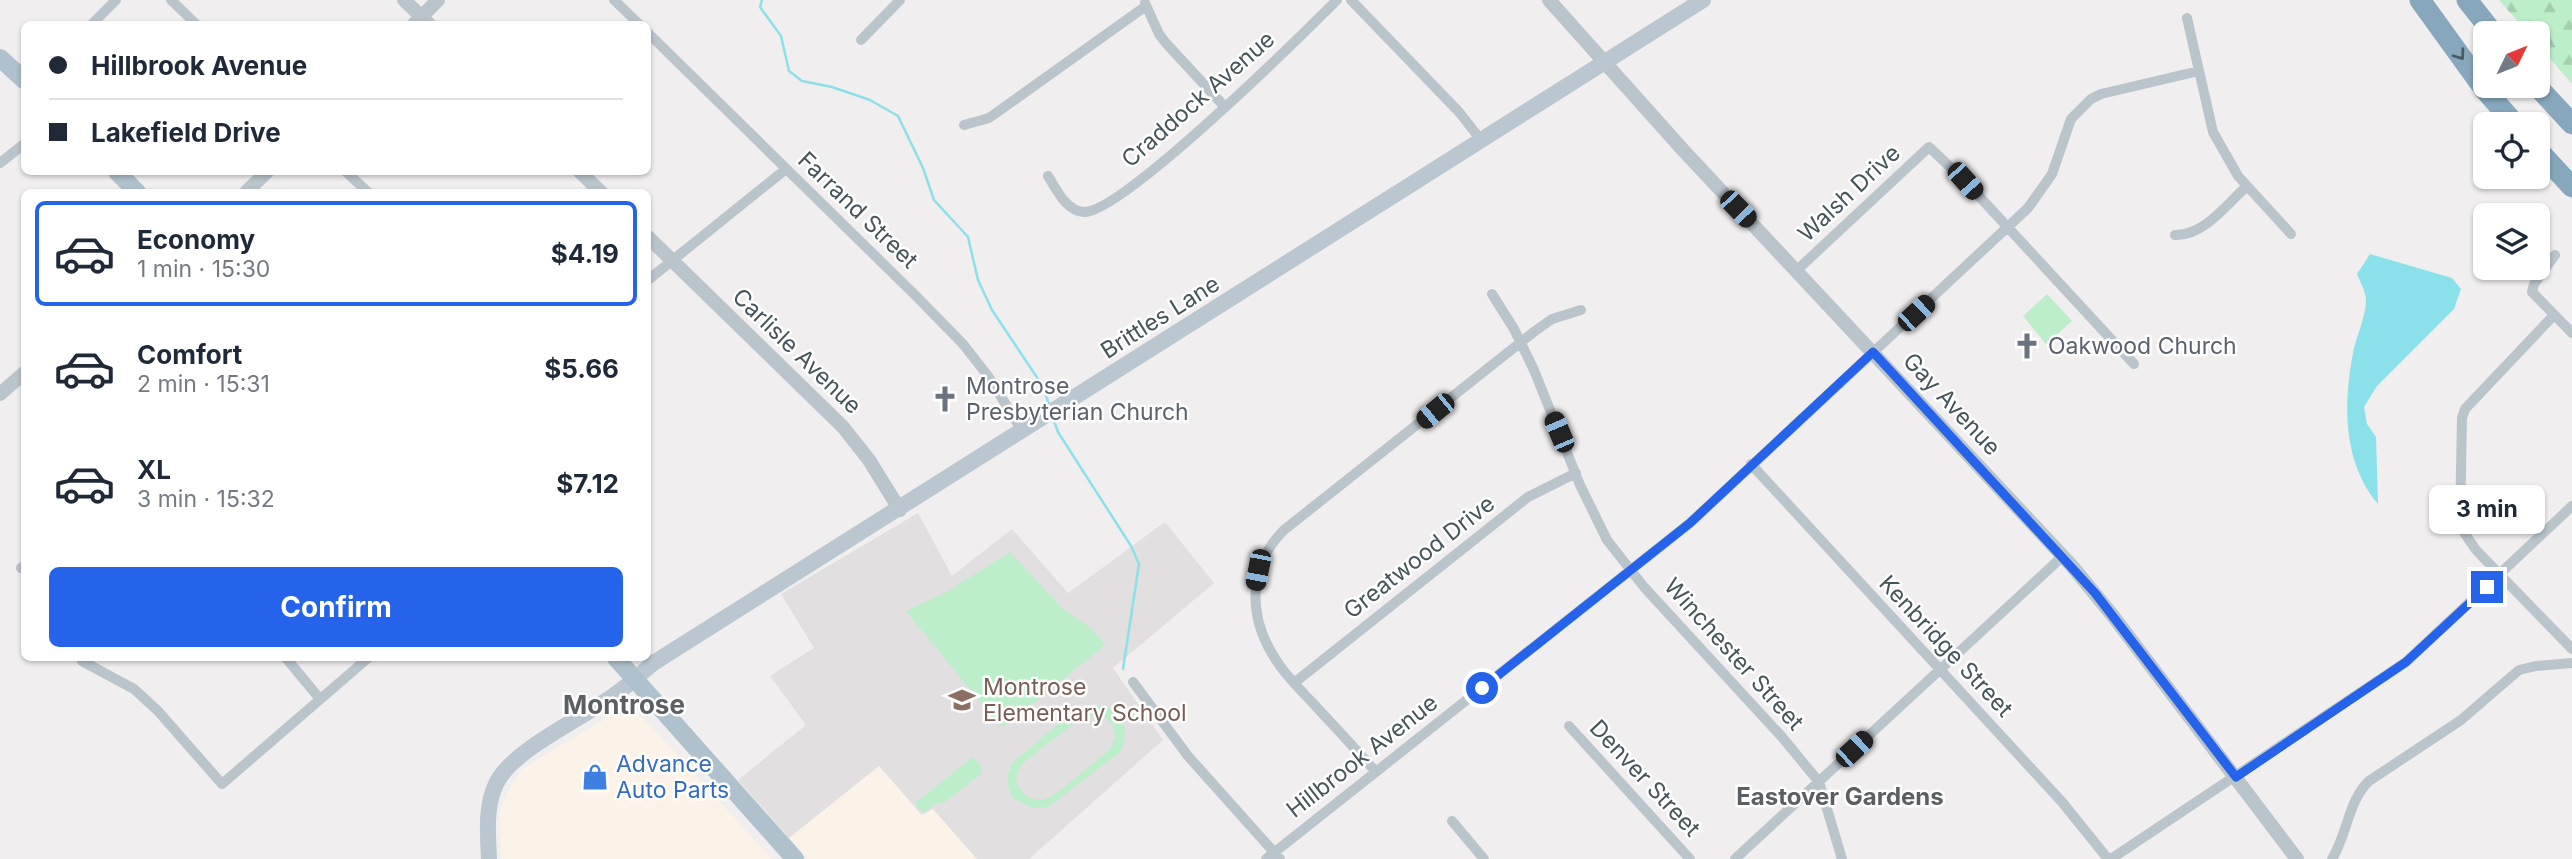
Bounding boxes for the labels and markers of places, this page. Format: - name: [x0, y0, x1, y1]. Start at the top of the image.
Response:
- church icon: Oakwood Church: [2012, 331, 2042, 361]
- place label: Oakwood Church: [2048, 332, 2237, 360]
- place label: Montrose Presbyterian Church: [966, 372, 1189, 426]
- church icon: Montrose Presbyterian Church: [930, 384, 960, 414]
- place label: Montrose Elementary School: [983, 673, 1187, 727]
- school or university icon: Montrose Elementary School: [947, 685, 977, 715]
- place label: Advance Auto Parts: [616, 750, 729, 804]
- shop icon: Advance Auto Parts: [580, 762, 610, 792]

